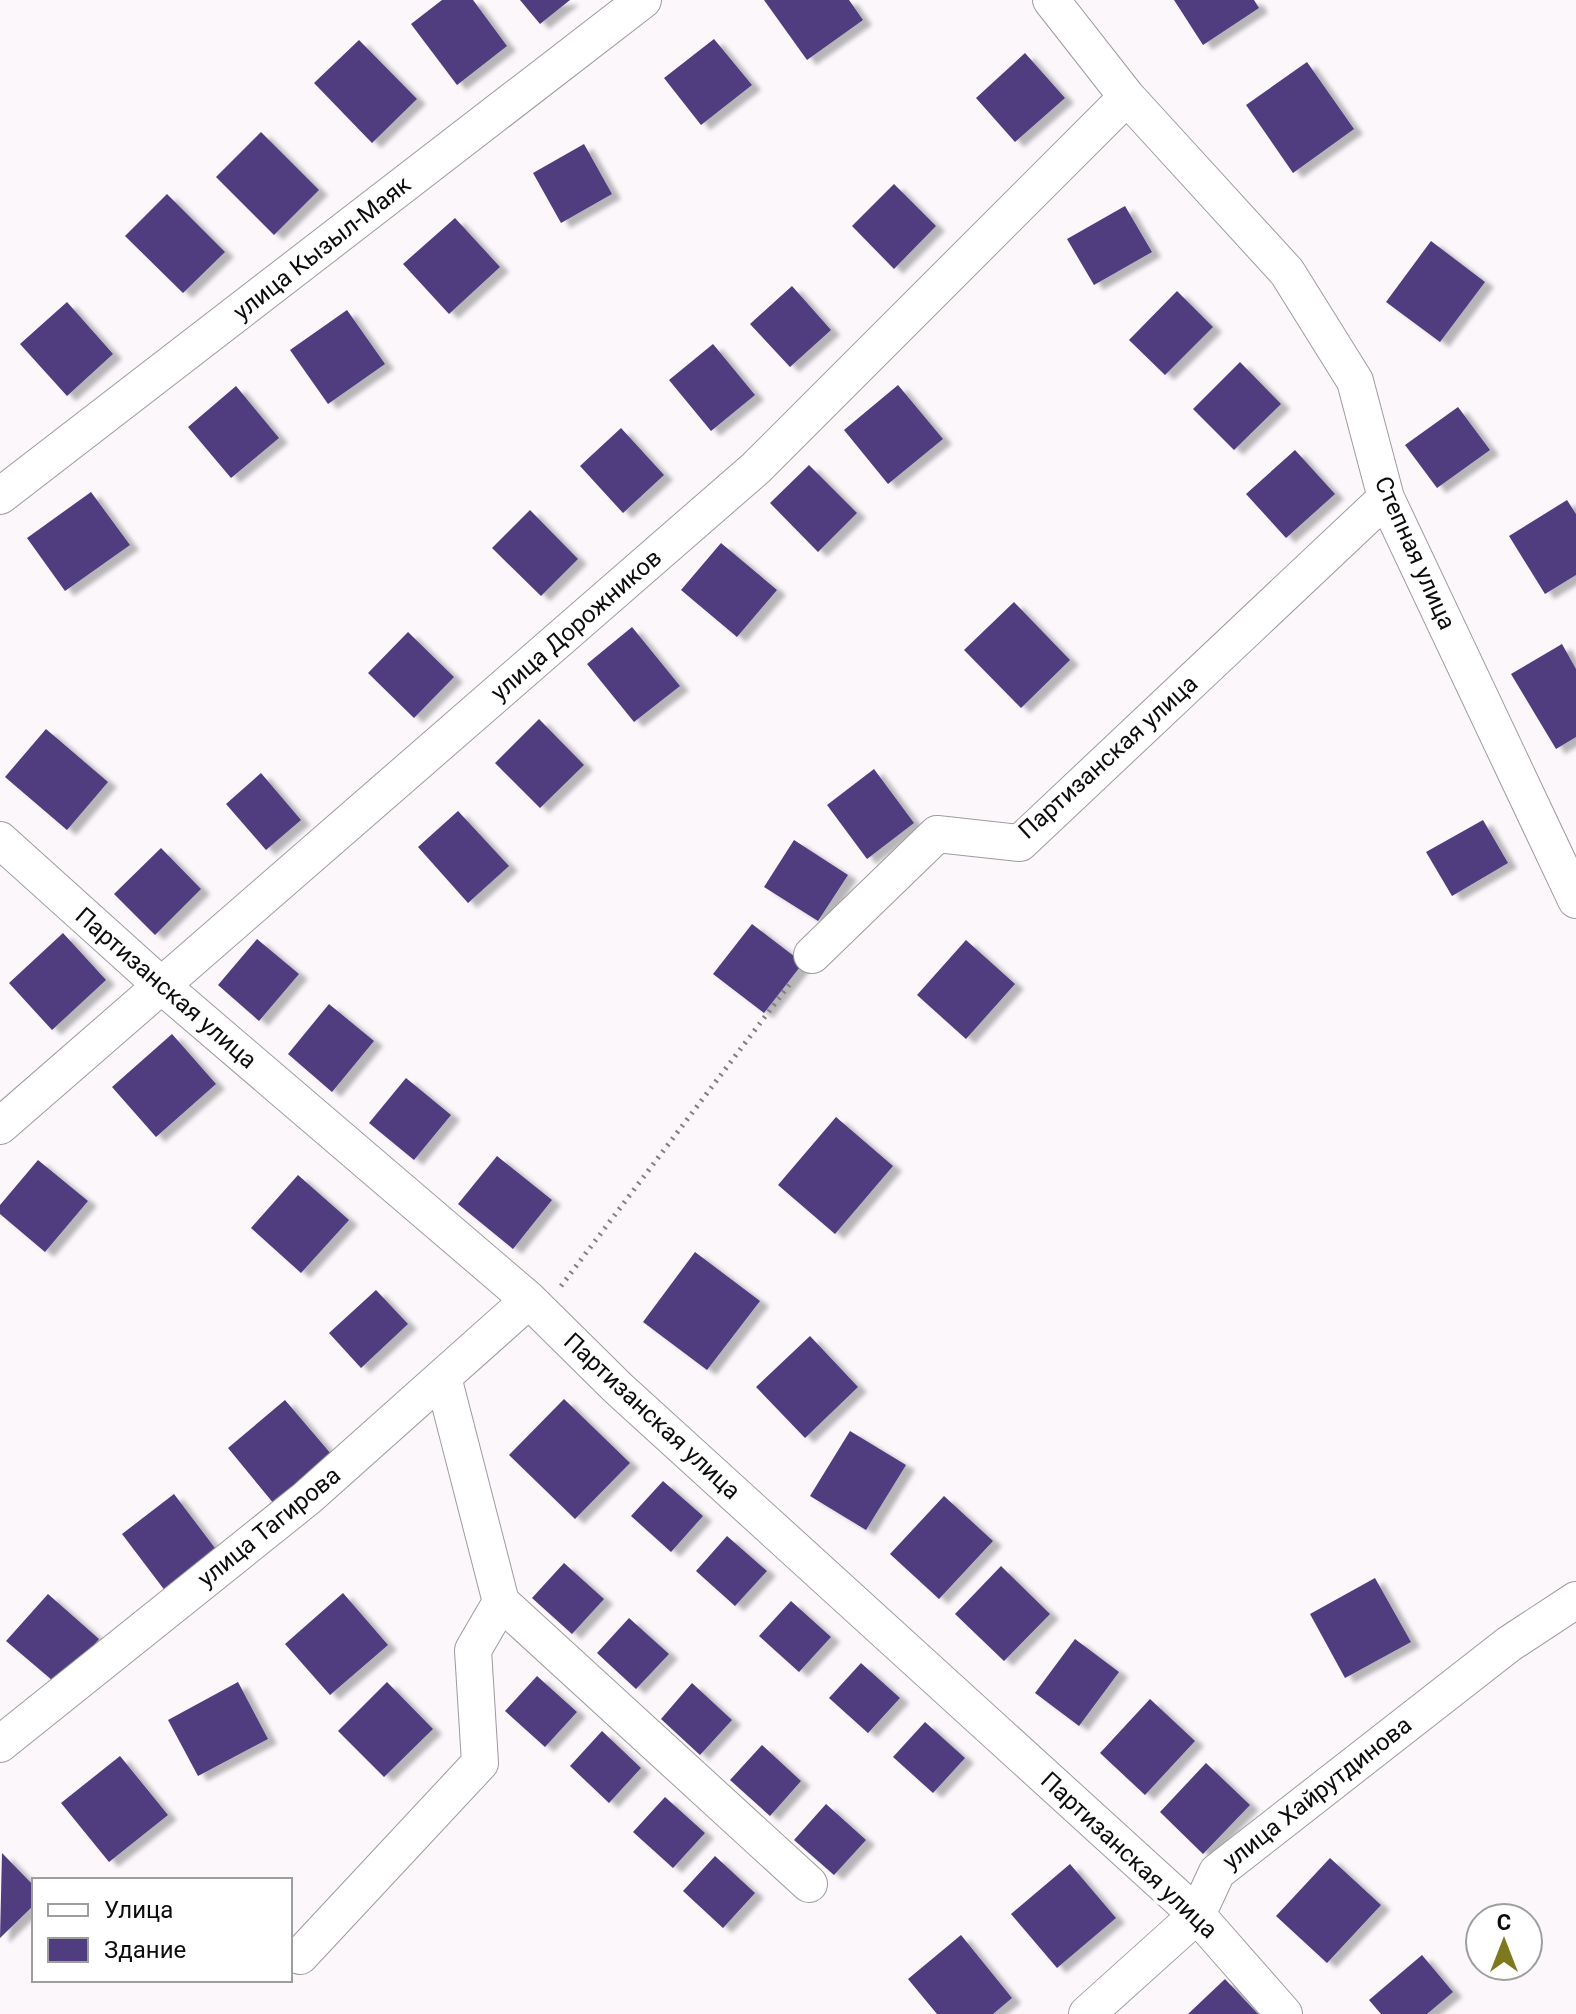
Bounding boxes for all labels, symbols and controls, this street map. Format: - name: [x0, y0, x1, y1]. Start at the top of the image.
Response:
- street label: улица Кызыл-Маяк: [228, 170, 416, 326]
- street label: Степная улица: [1369, 472, 1461, 634]
- street label: улица Дорожников: [485, 543, 667, 707]
- street label: Партизанская улица: [1013, 669, 1203, 845]
- street label: Партизанская улица: [70, 902, 262, 1074]
- street label: Партизанская улица: [558, 1327, 746, 1505]
- street label: улица Тагирова: [192, 1461, 346, 1593]
- street label: улица Хайрутдинова: [1217, 1711, 1417, 1875]
- street label: Партизанская улица: [1035, 1766, 1223, 1944]
- legend: [32, 1878, 292, 1982]
- text: Улица: [104, 1896, 173, 1924]
- north arrow: [1464, 1902, 1544, 1982]
- text: С: [1497, 1910, 1511, 1935]
- text: Здание: [104, 1936, 186, 1964]

